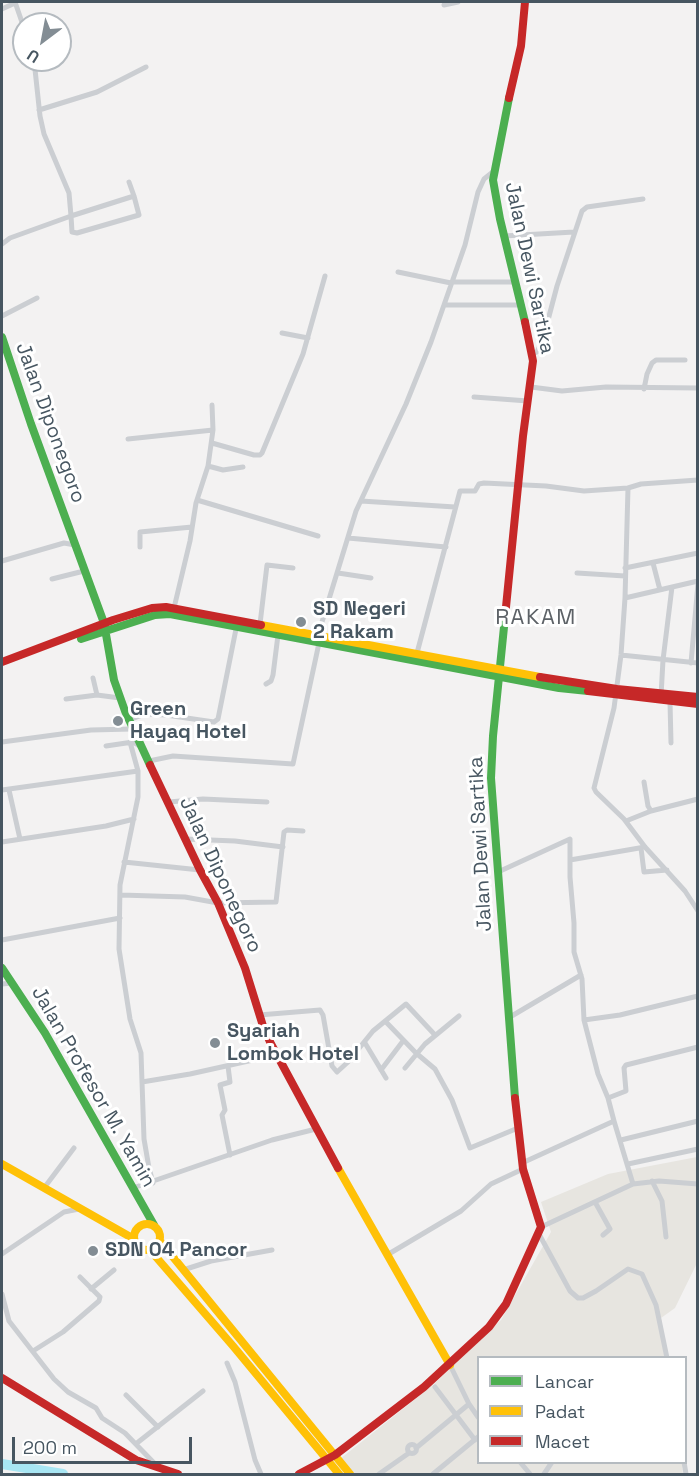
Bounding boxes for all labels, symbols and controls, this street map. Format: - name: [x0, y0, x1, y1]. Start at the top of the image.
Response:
- north arrow: [12, 12, 72, 72]
- text: U: [23, 44, 43, 68]
- street label: Jalan Dewi Sartika: [499, 180, 559, 356]
- street label: Jalan Diponegoro: [10, 340, 90, 506]
- place label: SD Negeri 2 Rakam: [313, 598, 406, 645]
- district label: RAKAM: [495, 605, 577, 631]
- marker: SD Negeri 2 Rakam: [294, 615, 308, 629]
- place label: Green Hayaq Hotel: [130, 698, 247, 745]
- marker: Green Hayaq Hotel: [111, 714, 125, 728]
- street label: Jalan Dewi Sartika: [464, 756, 498, 932]
- street label: Jalan Diponegoro: [173, 793, 267, 957]
- street label: Jalan Profesor M. Yamin: [26, 982, 160, 1192]
- place label: Syariah Lombok Hotel: [227, 1020, 359, 1067]
- marker: Syariah Lombok Hotel: [208, 1036, 222, 1050]
- place label: SDN 04 Pancor: [105, 1239, 247, 1263]
- marker: SDN 04 Pancor: [86, 1244, 100, 1258]
- legend: [477, 1356, 687, 1464]
- text: Lancar: [535, 1370, 594, 1393]
- text: Padat: [535, 1400, 585, 1423]
- scale bar: [15, 1425, 195, 1463]
- text: Macet: [535, 1430, 590, 1453]
- text: 200 m: [23, 1436, 77, 1459]

